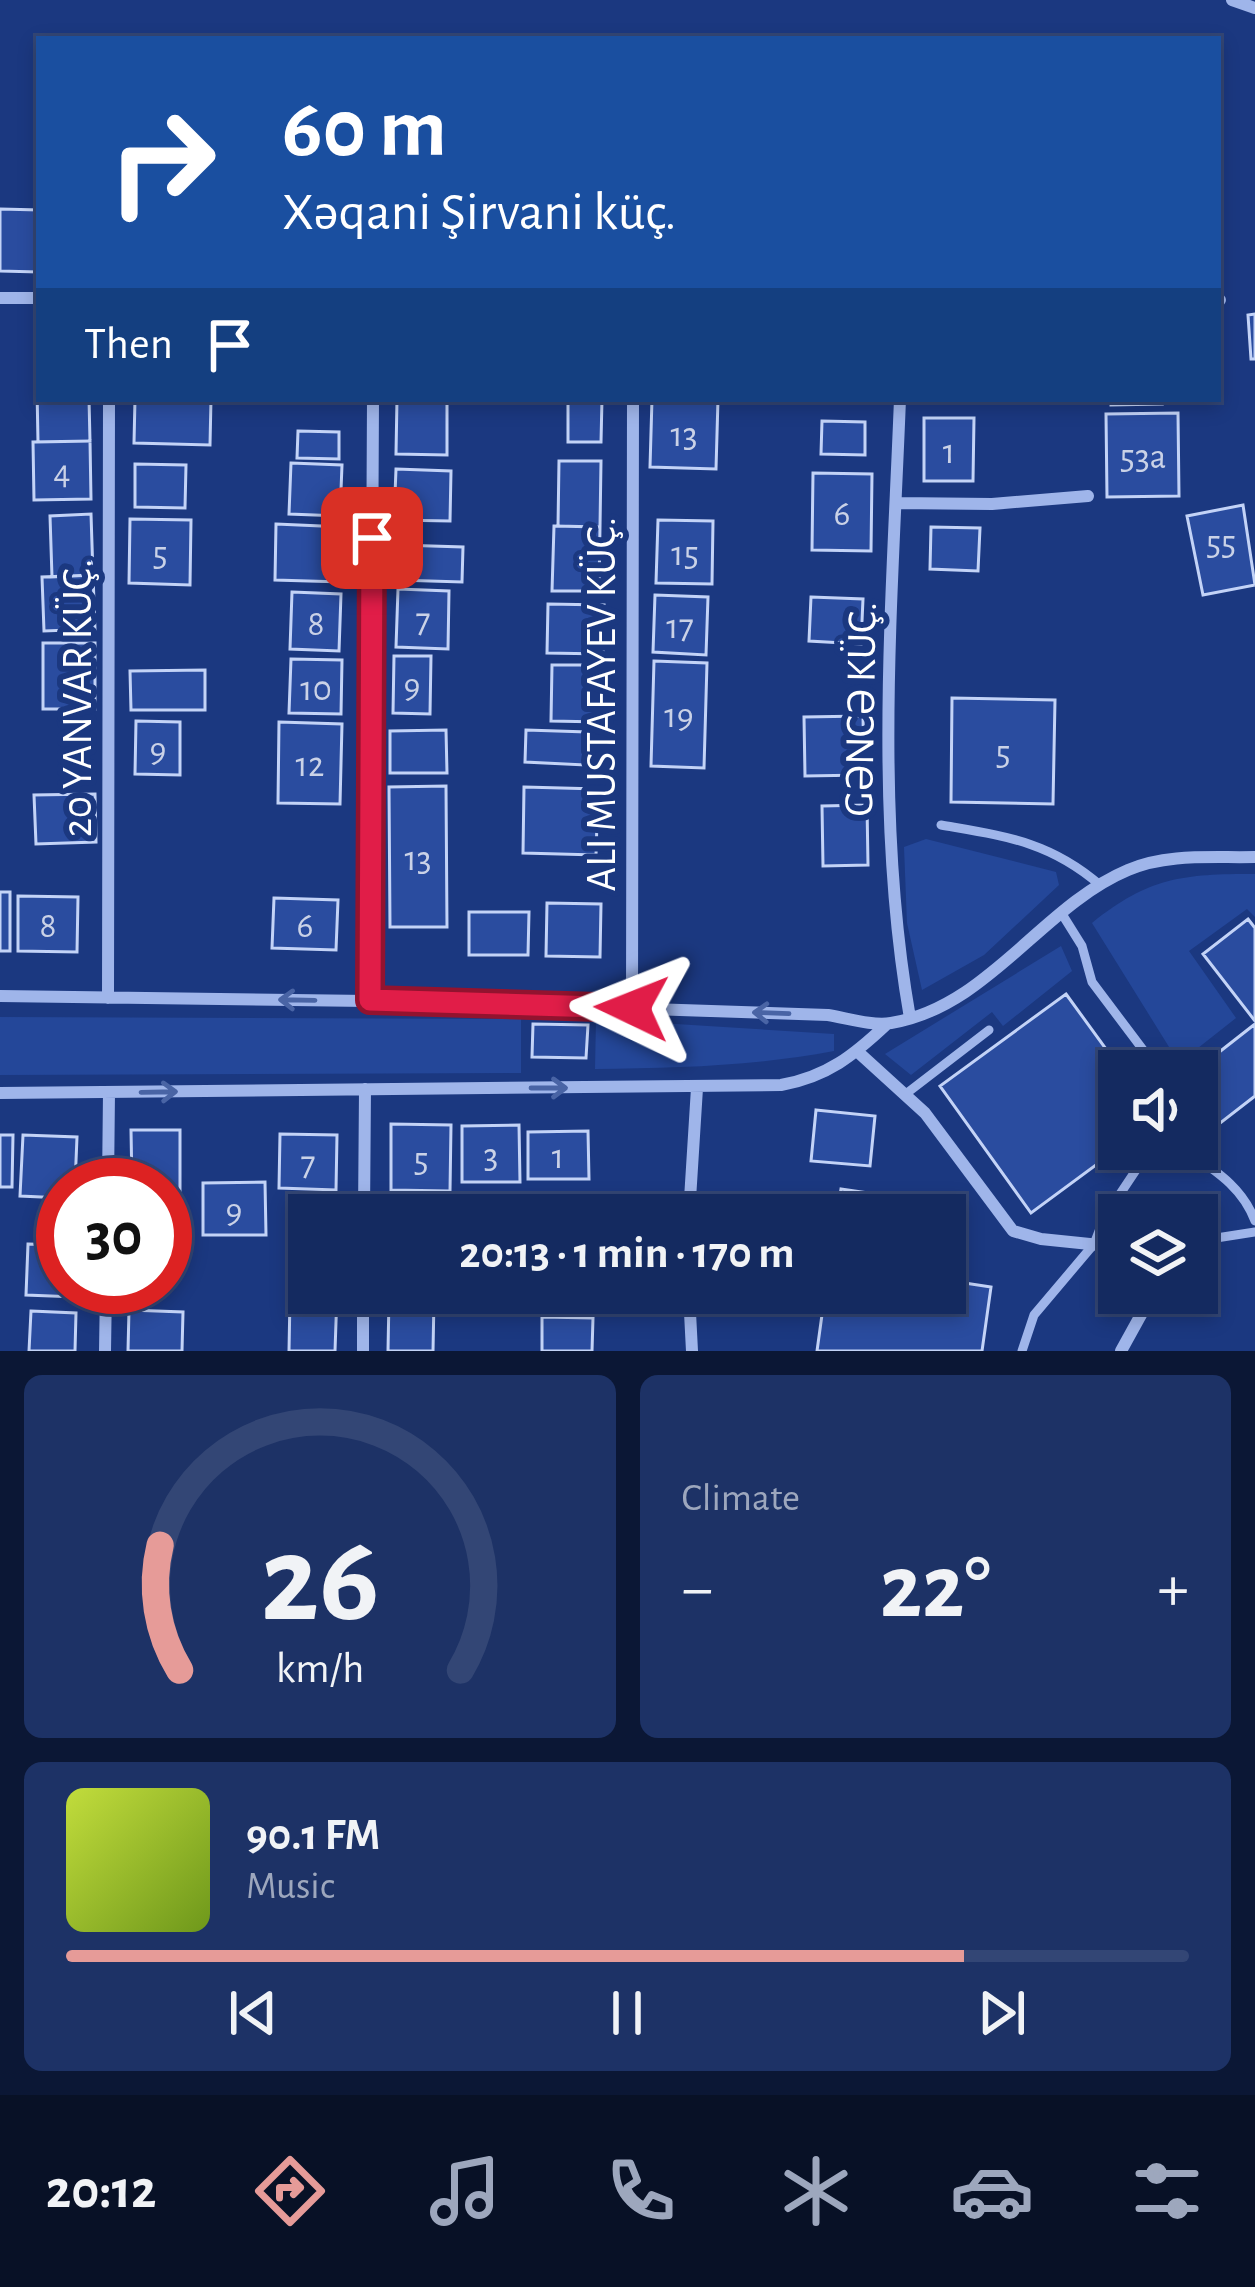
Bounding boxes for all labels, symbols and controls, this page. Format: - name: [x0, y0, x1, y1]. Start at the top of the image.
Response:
- icon: right: [84, 84, 240, 240]
- text: 60 m: [282, 88, 447, 172]
- text: Xəqani Şirvani küç.: [282, 186, 677, 240]
- icon: arrive: [197, 312, 263, 378]
- text: Then: [84, 322, 173, 367]
- house number: 13: [670, 417, 698, 453]
- house number: 1: [943, 434, 955, 470]
- house number: 53а: [1120, 439, 1166, 475]
- house number: 4: [53, 455, 71, 491]
- pin: [321, 487, 423, 589]
- house number: 6: [834, 496, 850, 532]
- icon: arrive: [339, 505, 405, 571]
- street label: ALI MUSTAFAYEV KÜÇ.: [579, 517, 623, 891]
- house number: 55: [1206, 525, 1236, 561]
- house number: 5: [152, 536, 168, 572]
- house number: 15: [671, 536, 699, 572]
- street label: 20 YANVAR KÜÇ.: [55, 559, 99, 837]
- street label: GƏNCƏ KÜÇ.: [836, 601, 884, 817]
- house number: 7: [415, 603, 431, 639]
- house number: 8: [307, 606, 325, 642]
- house number: 17: [666, 609, 694, 645]
- house number: 9: [404, 668, 420, 704]
- house number: 10: [300, 671, 332, 707]
- house number: 19: [664, 698, 694, 734]
- house number: 9: [150, 732, 166, 768]
- house number: 5: [995, 735, 1011, 771]
- house number: 12: [296, 747, 324, 783]
- house number: 13: [404, 841, 432, 877]
- house number: 8: [39, 908, 57, 944]
- house number: 6: [297, 908, 313, 944]
- position arrow: [569, 945, 695, 1071]
- one-way arrow: [278, 988, 317, 1011]
- one-way arrow: [752, 1001, 791, 1024]
- map controls: [1098, 1050, 1218, 1314]
- button: sound: [1098, 1050, 1218, 1170]
- one-way arrow: [529, 1077, 568, 1099]
- one-way arrow: [139, 1080, 178, 1103]
- house number: 3: [484, 1138, 498, 1174]
- house number: 1: [552, 1139, 564, 1175]
- house number: 5: [413, 1142, 429, 1178]
- house number: 7: [300, 1146, 316, 1182]
- speed limit sign: 30: [36, 1158, 192, 1314]
- house number: 9: [226, 1193, 242, 1229]
- button: layers: [1098, 1194, 1218, 1314]
- text: 20:13 · 1 min · 170 m: [459, 1231, 795, 1276]
- text: Climate: [682, 1479, 800, 1518]
- text: 26: [260, 1519, 379, 1644]
- text: 22°: [880, 1544, 991, 1634]
- text: −: [682, 1556, 713, 1622]
- text: +: [1157, 1556, 1189, 1622]
- text: km/h: [276, 1647, 364, 1690]
- text: 90.1 FM: [246, 1813, 380, 1858]
- text: Music: [246, 1867, 335, 1906]
- icon: previous: [220, 1980, 286, 2046]
- icon: pause: [594, 1980, 660, 2046]
- icon: next: [969, 1980, 1035, 2046]
- icon: directions: [248, 2149, 332, 2233]
- icon: music: [423, 2149, 507, 2233]
- icon: phone: [599, 2149, 683, 2233]
- icon: climate: [774, 2149, 858, 2233]
- icon: car: [950, 2149, 1034, 2233]
- icon: filters: [1125, 2149, 1209, 2233]
- text: 20:12: [46, 2164, 157, 2218]

